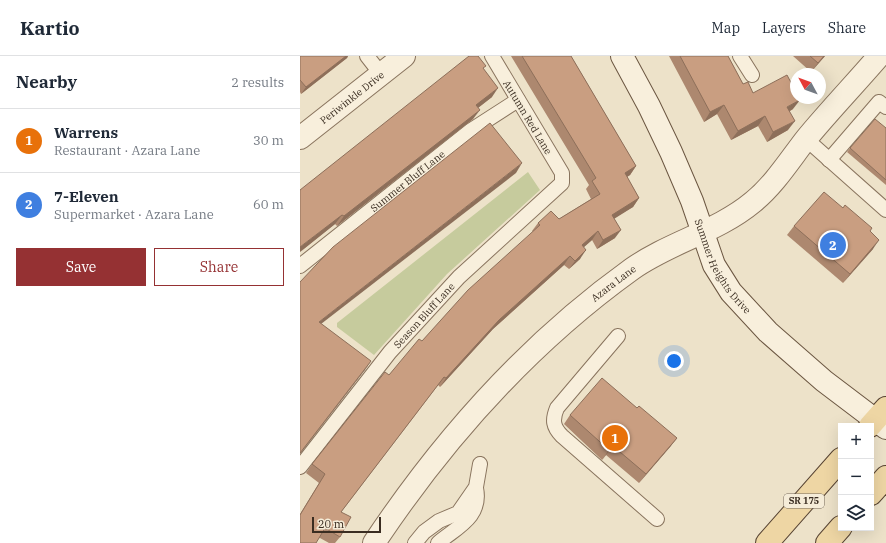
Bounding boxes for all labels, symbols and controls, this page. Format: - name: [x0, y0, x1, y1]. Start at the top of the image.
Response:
- text: Kartio: [20, 16, 80, 40]
- text: Map: [712, 19, 740, 37]
- text: Layers: [762, 19, 806, 37]
- text: Share: [828, 19, 866, 37]
- street label: Periwinkle Drive: [317, 68, 387, 127]
- north arrow: [790, 68, 826, 104]
- text: Nearby: [16, 71, 77, 93]
- text: 2 results: [231, 74, 284, 91]
- street label: Autumn Red Lane: [500, 78, 555, 157]
- text: Warrens: [54, 123, 118, 142]
- text: 1: [25, 132, 33, 149]
- text: 30 m: [253, 132, 284, 149]
- text: Restaurant · Azara Lane: [54, 142, 200, 159]
- street label: Summer Bluff Lane: [368, 148, 447, 215]
- text: 7-Eleven: [54, 187, 119, 206]
- text: 2: [25, 196, 33, 213]
- text: 60 m: [253, 196, 284, 213]
- text: Supermarket · Azara Lane: [54, 206, 214, 223]
- street label: Summer Heights Drive: [692, 217, 754, 317]
- pin: 2: [820, 230, 846, 260]
- button: Save: [16, 248, 146, 286]
- button: Share: [154, 248, 284, 286]
- street label: Azara Lane: [589, 262, 639, 305]
- street label: Season Bluff Lane: [391, 280, 458, 351]
- your location: [664, 351, 684, 371]
- pin: 1: [602, 423, 628, 453]
- map controls: [838, 423, 874, 531]
- button: +: [838, 423, 874, 459]
- button: −: [838, 459, 874, 495]
- road number: SR 175: [784, 494, 824, 508]
- button: layers: [838, 495, 874, 531]
- scale bar: [312, 515, 381, 534]
- text: 20 m: [318, 517, 344, 531]

